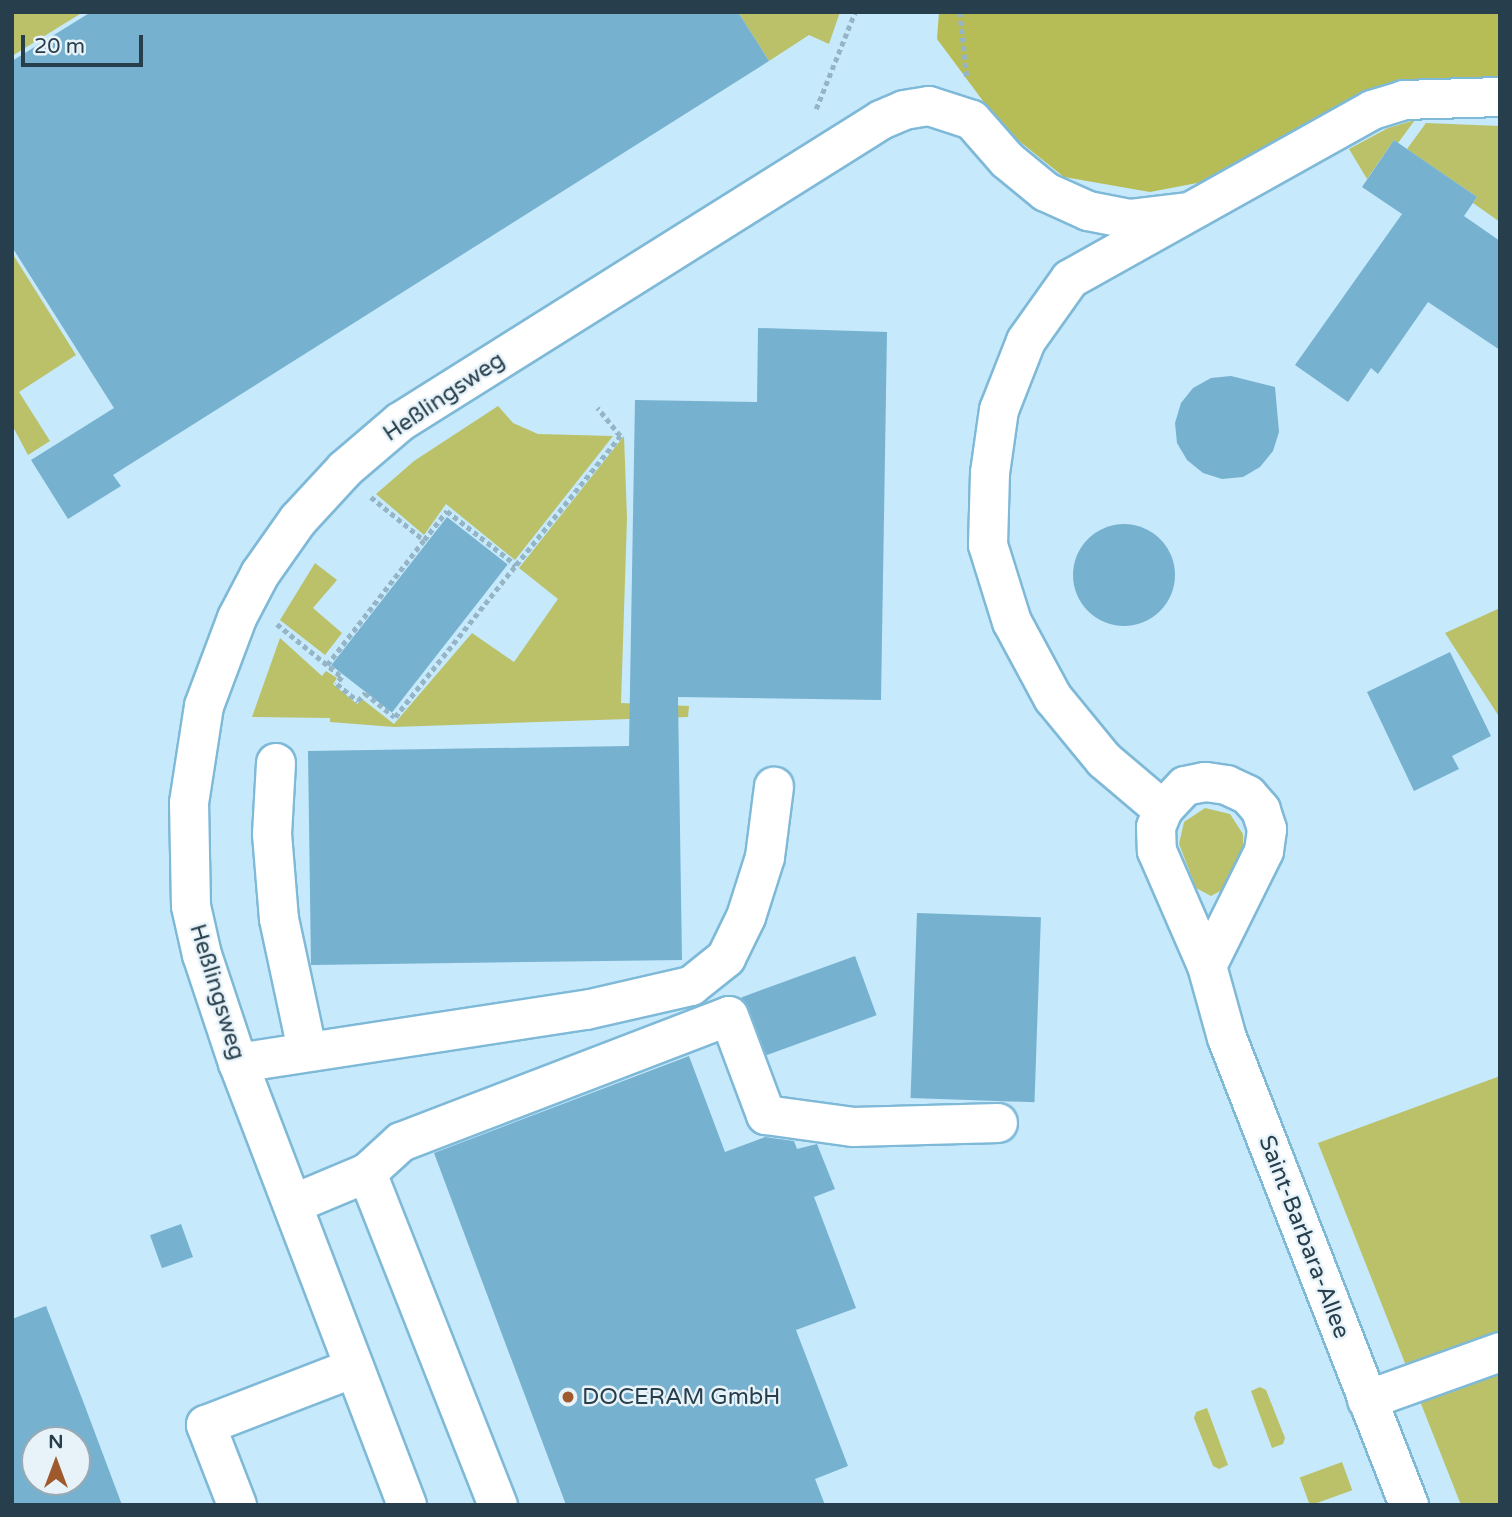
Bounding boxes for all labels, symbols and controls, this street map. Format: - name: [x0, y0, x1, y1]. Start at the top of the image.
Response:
- scale bar: [24, 21, 147, 65]
- text: 20 m: [34, 34, 85, 59]
- street label: Heßlingsweg: [378, 346, 510, 448]
- street label: Heßlingsweg: [183, 921, 251, 1063]
- street label: Saint-Barbara-Allee: [1253, 1132, 1355, 1342]
- place label: DOCERAM GmbH: [582, 1383, 780, 1411]
- marker: DOCERAM GmbH: [560, 1389, 576, 1405]
- north arrow: [21, 1426, 91, 1496]
- text: N: [48, 1431, 64, 1453]

